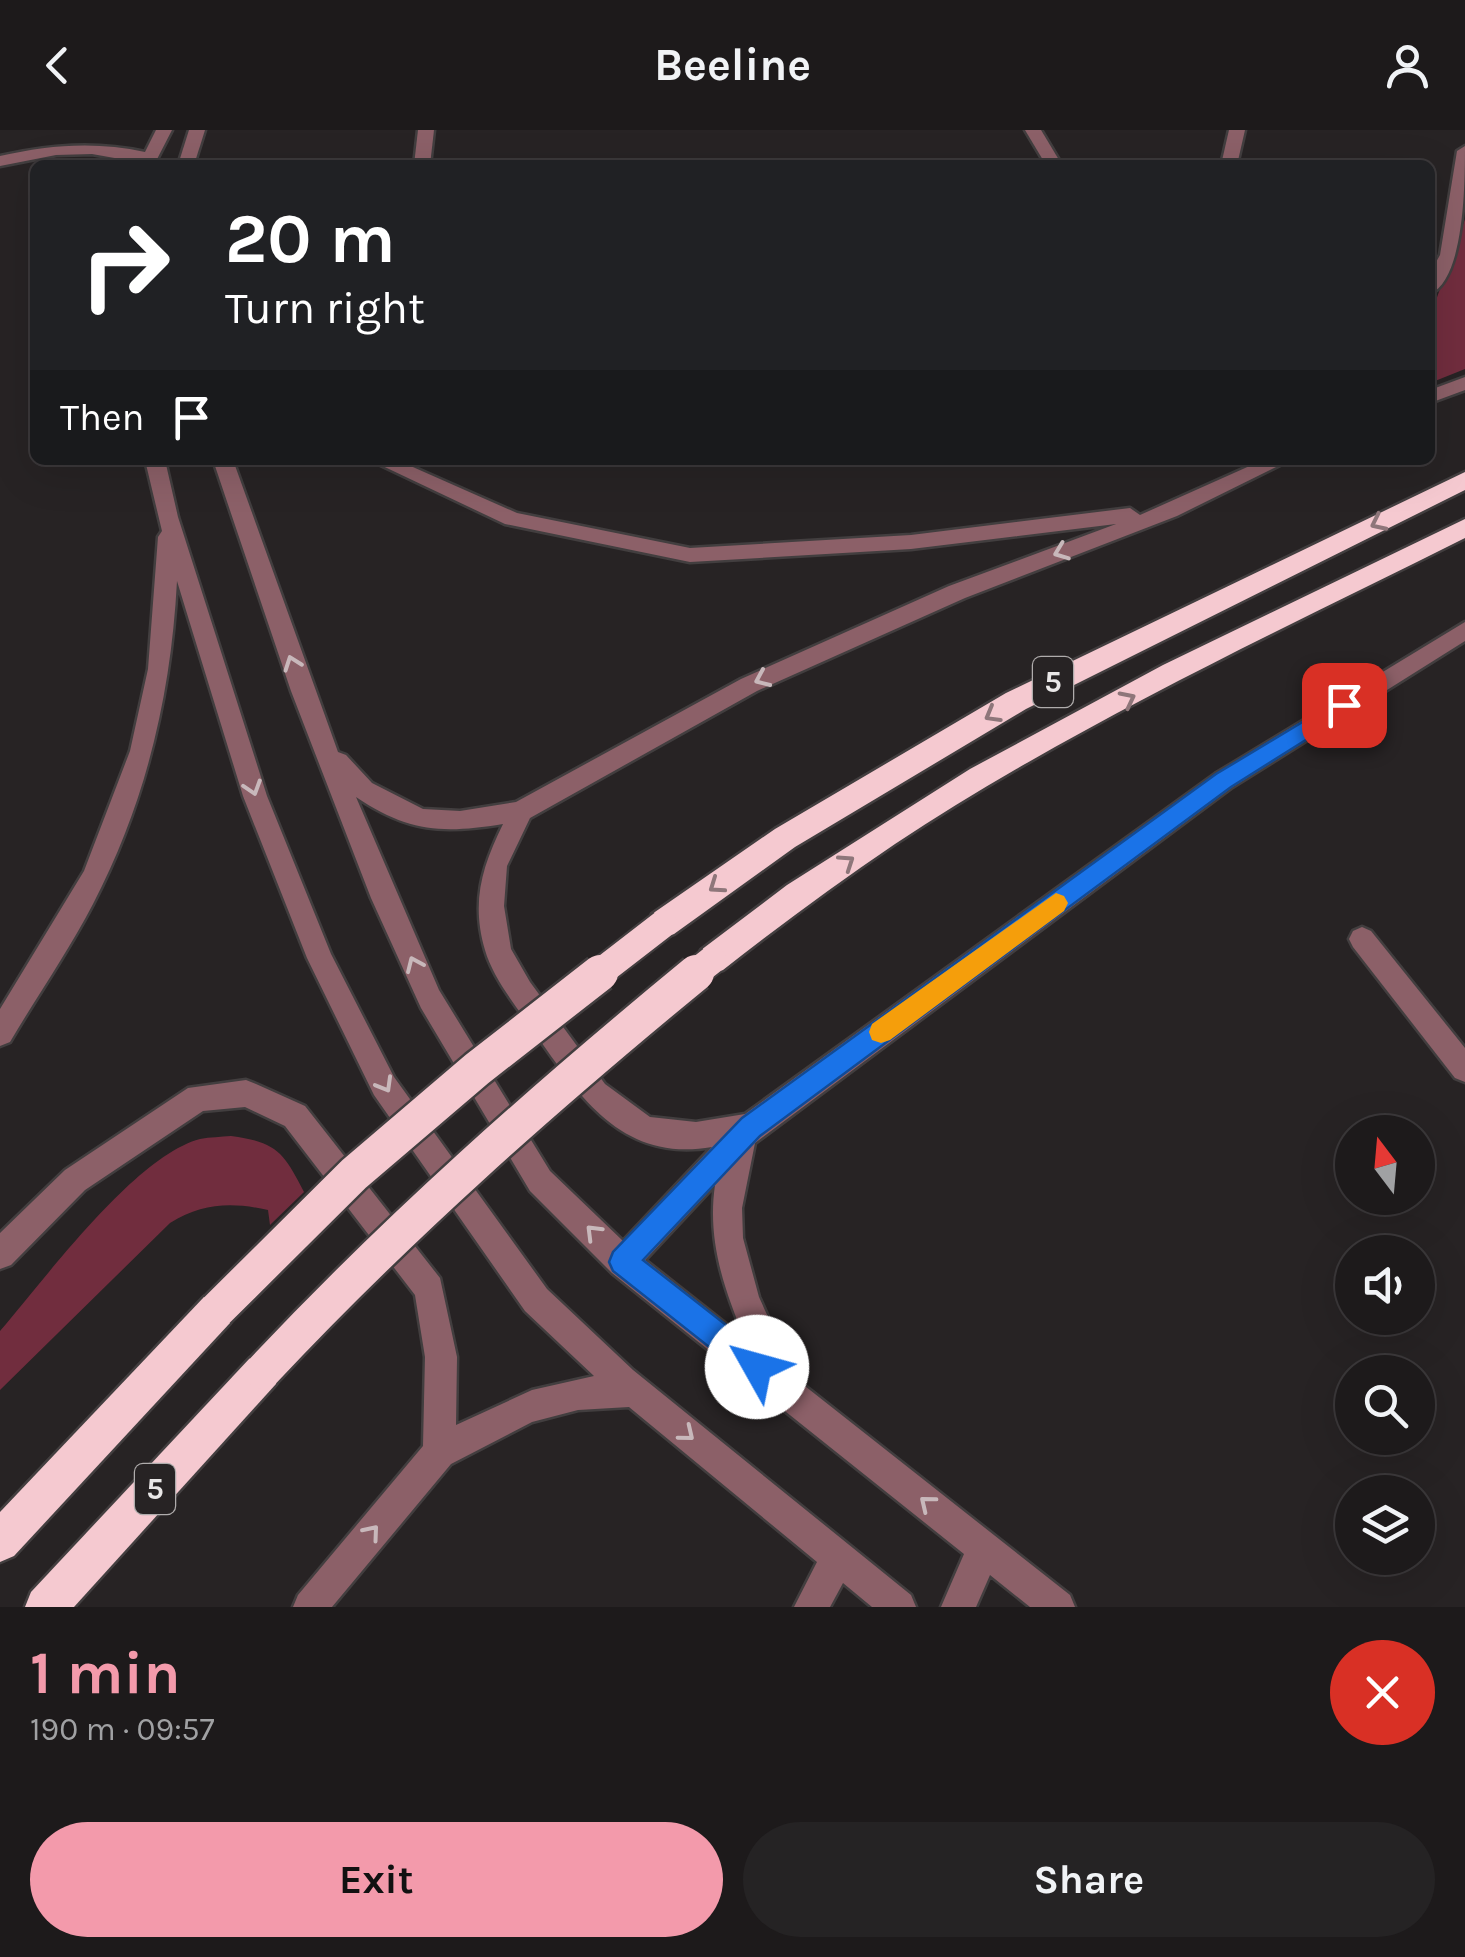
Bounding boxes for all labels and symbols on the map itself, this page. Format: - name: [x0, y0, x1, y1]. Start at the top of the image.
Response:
- one-way arrow: [1370, 511, 1388, 531]
- one-way arrow: [1054, 541, 1071, 561]
- one-way arrow: [283, 655, 304, 672]
- road number: 5: [1033, 657, 1073, 707]
- pin: [1302, 663, 1387, 748]
- one-way arrow: [754, 667, 772, 687]
- one-way arrow: [1117, 692, 1135, 711]
- one-way arrow: [985, 702, 1003, 722]
- one-way arrow: [241, 779, 261, 796]
- one-way arrow: [837, 855, 855, 874]
- one-way arrow: [709, 874, 728, 892]
- one-way arrow: [406, 956, 426, 974]
- one-way arrow: [372, 1074, 392, 1092]
- north arrow: [1335, 1115, 1435, 1215]
- one-way arrow: [587, 1226, 605, 1244]
- position arrow: [705, 1315, 809, 1419]
- one-way arrow: [675, 1422, 693, 1440]
- road number: 5: [135, 1464, 175, 1514]
- one-way arrow: [921, 1497, 939, 1514]
- one-way arrow: [360, 1526, 378, 1544]

